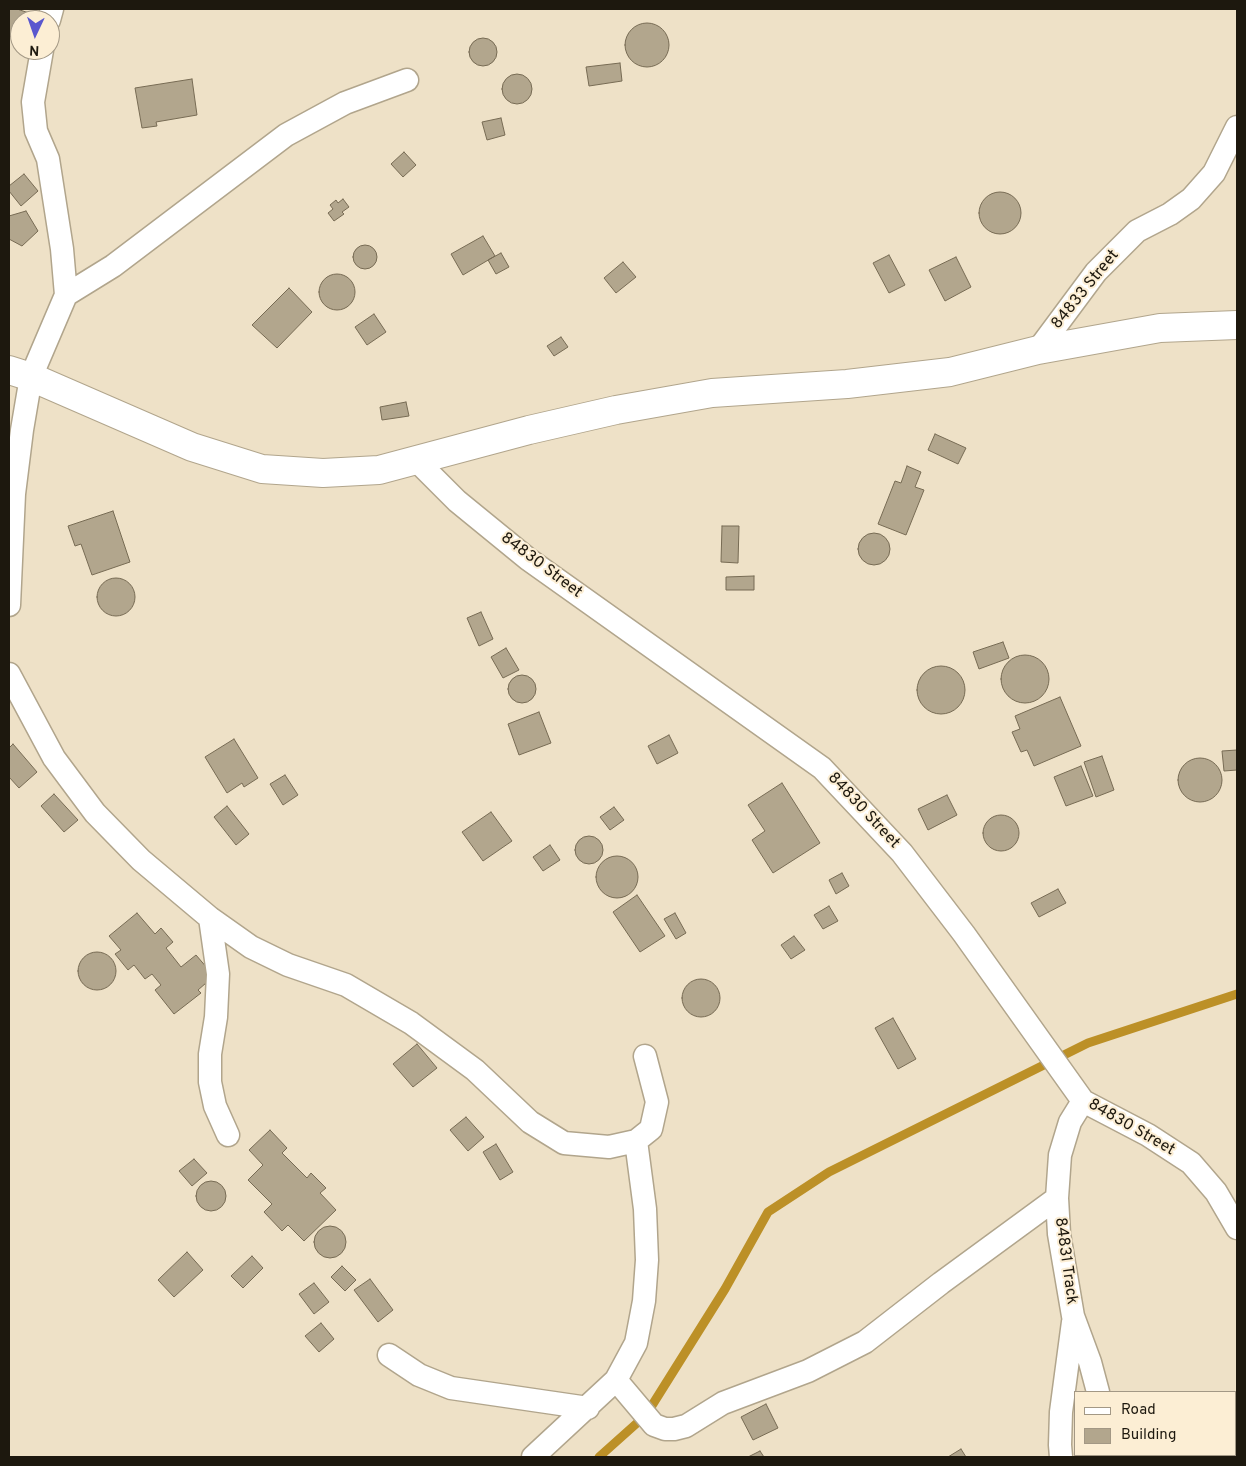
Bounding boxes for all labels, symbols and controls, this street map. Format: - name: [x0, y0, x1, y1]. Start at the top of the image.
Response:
- north arrow: [10, 10, 60, 60]
- text: N: [29, 41, 40, 58]
- street label: 84833 Street: [1048, 246, 1124, 334]
- street label: 84830 Street: [496, 529, 586, 603]
- street label: 84830 Street: [823, 769, 903, 853]
- street label: 84830 Street: [1084, 1095, 1178, 1161]
- street label: 84831 Track: [1049, 1216, 1081, 1306]
- legend: [1074, 1391, 1236, 1456]
- text: Road: [1121, 1401, 1156, 1420]
- text: Building: [1121, 1426, 1176, 1445]

